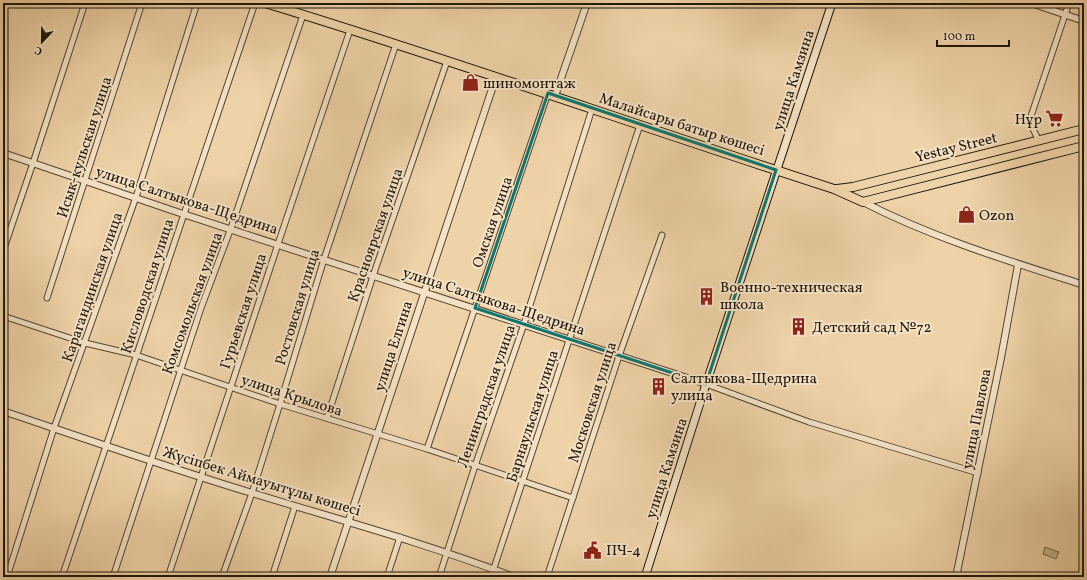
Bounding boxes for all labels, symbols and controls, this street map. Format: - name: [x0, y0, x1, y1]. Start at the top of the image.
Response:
- north arrow: [22, 22, 62, 62]
- scale bar: [937, 22, 1009, 48]
- street label: улица Камзина: [768, 27, 821, 134]
- text: 100 m: [943, 29, 976, 45]
- text: С: [33, 42, 45, 58]
- shop icon: шиномонтаж: [460, 73, 480, 93]
- street label: Исык-кульская улица: [53, 74, 118, 221]
- place label: шиномонтаж: [483, 74, 576, 95]
- street label: Малайсары батыр көшесі: [596, 89, 767, 162]
- supermarket icon: Нұр: [1045, 109, 1065, 129]
- place label: Нұр: [1015, 110, 1042, 131]
- street label: Yestay Street: [913, 128, 1000, 169]
- street label: улица Салтыкова-Щедрина: [93, 162, 280, 241]
- street label: Красноярская улица: [344, 166, 409, 305]
- street label: Омская улица: [468, 174, 519, 271]
- shop icon: Ozon: [956, 205, 976, 225]
- place label: Ozon: [979, 206, 1014, 227]
- street label: Карагандинская улица: [58, 210, 129, 365]
- street label: Кисловодская улица: [117, 216, 180, 357]
- street label: Комсомольская улица: [158, 229, 229, 378]
- street label: Ростовская улица: [271, 247, 326, 368]
- street label: Гурьевская улица: [216, 251, 273, 372]
- street label: улица Салтыкова-Щедрина: [400, 263, 587, 342]
- place label: Военно-техническая школа: [720, 278, 863, 316]
- building icon: Военно-техническая школа: [697, 286, 717, 306]
- street label: улица Елгина: [370, 298, 419, 395]
- building icon: Детский сад №72: [789, 317, 809, 337]
- place label: Детский сад №72: [812, 318, 932, 339]
- street label: Ленинградская улица: [453, 322, 522, 471]
- street label: Московская улица: [564, 339, 623, 466]
- street label: Барнаульская улица: [502, 348, 565, 485]
- street label: улица Павлова: [957, 367, 998, 471]
- place label: Салтыкова-Щедрина улица: [671, 369, 817, 407]
- street label: улица Крылова: [238, 370, 345, 423]
- building icon: Салтыкова-Щедрина улица: [648, 377, 668, 397]
- street label: улица Камзина: [641, 415, 694, 522]
- street label: Жүсіпбек Аймауытұлы көшесі: [160, 442, 363, 523]
- public building icon: ПЧ-4: [583, 540, 603, 560]
- place label: ПЧ-4: [606, 541, 641, 562]

